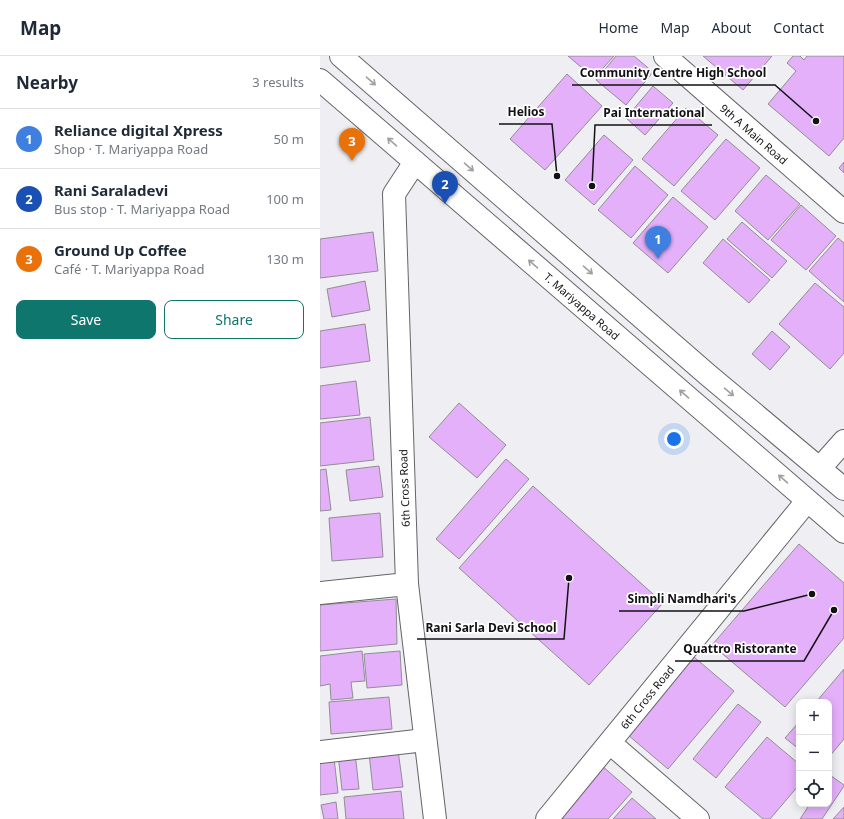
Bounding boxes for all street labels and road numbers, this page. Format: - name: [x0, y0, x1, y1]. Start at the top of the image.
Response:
- street label: 9th A Main Road: [717, 100, 791, 168]
- street label: T. Mariyappa Road: [541, 269, 623, 343]
- street label: 6th Cross Road: [395, 449, 413, 527]
- street label: 6th Cross Road: [617, 662, 677, 732]

